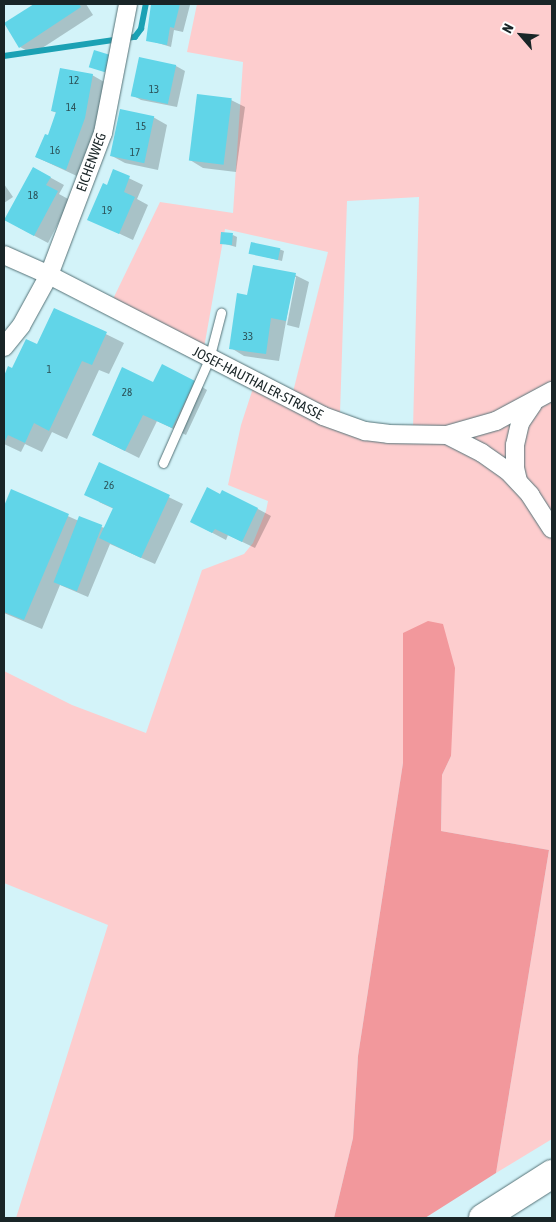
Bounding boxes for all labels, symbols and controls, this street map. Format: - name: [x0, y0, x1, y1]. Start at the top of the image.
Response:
- north arrow: [496, 10, 546, 60]
- text: N: [499, 21, 517, 36]
- house number: 12: [69, 73, 79, 87]
- house number: 13: [149, 82, 159, 96]
- house number: 14: [66, 100, 76, 114]
- house number: 15: [136, 119, 146, 133]
- street label: EICHENWEG: [73, 130, 109, 194]
- house number: 16: [50, 143, 60, 157]
- house number: 17: [130, 145, 140, 159]
- house number: 18: [28, 188, 38, 202]
- house number: 19: [102, 203, 112, 217]
- house number: 33: [243, 329, 253, 343]
- street label: JOSEF-HAUTHALER-STRASSE: [190, 343, 326, 423]
- house number: 1: [46, 362, 52, 376]
- house number: 28: [122, 385, 132, 399]
- house number: 26: [104, 478, 114, 492]

